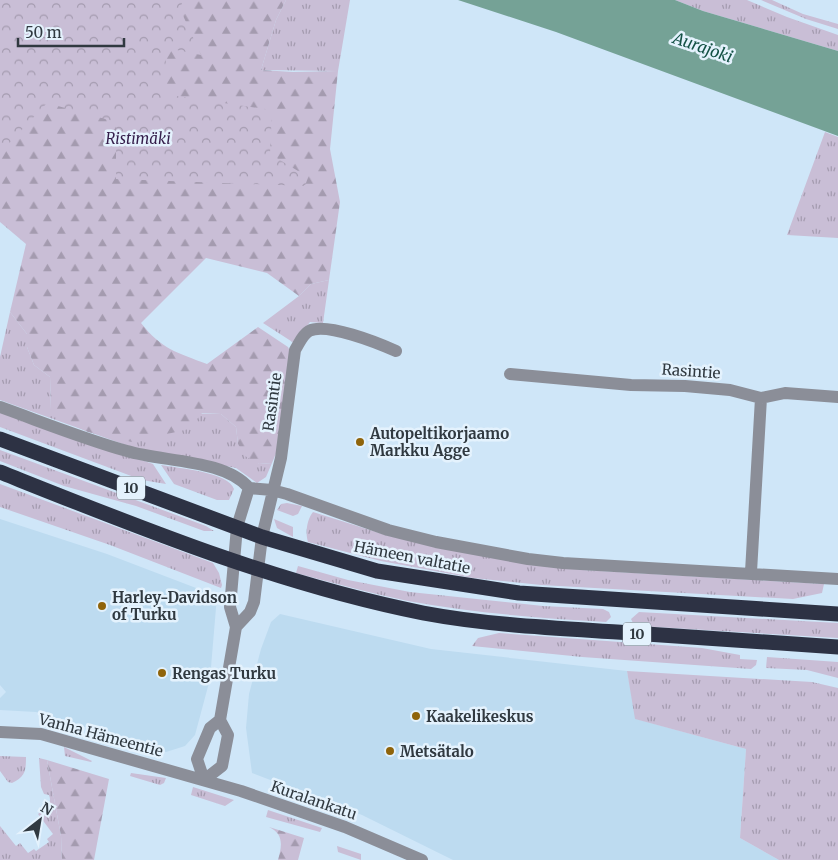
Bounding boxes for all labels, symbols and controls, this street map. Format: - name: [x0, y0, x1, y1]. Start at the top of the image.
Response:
- scale bar: [18, 15, 124, 47]
- text: 50 m: [25, 23, 62, 42]
- water label: Aurajoki: [669, 27, 736, 67]
- park label: Ristimäki: [105, 129, 171, 148]
- street label: Rasintie: [661, 359, 721, 383]
- street label: Rasintie: [258, 371, 286, 433]
- place label: Autopeltikorjaamo Markku Agge: [369, 424, 509, 460]
- marker: Autopeltikorjaamo Markku Agge: [354, 436, 366, 448]
- road number: 10: [117, 476, 145, 499]
- street label: Hämeen valtatie: [352, 536, 472, 578]
- place label: Harley-Davidson of Turku: [112, 588, 237, 624]
- marker: Harley-Davidson of Turku: [96, 600, 108, 612]
- road number: 10: [623, 622, 651, 646]
- place label: Rengas Turku: [172, 664, 277, 683]
- marker: Rengas Turku: [156, 667, 168, 679]
- place label: Kaakelikeskus: [426, 707, 534, 726]
- street label: Vanha Hämeentie: [36, 709, 165, 761]
- marker: Kaakelikeskus: [410, 710, 422, 722]
- place label: Metsätalo: [400, 742, 474, 761]
- marker: Metsätalo: [384, 745, 396, 757]
- street label: Kuralankatu: [268, 776, 360, 824]
- north arrow: [15, 795, 65, 845]
- text: N: [37, 798, 56, 819]

